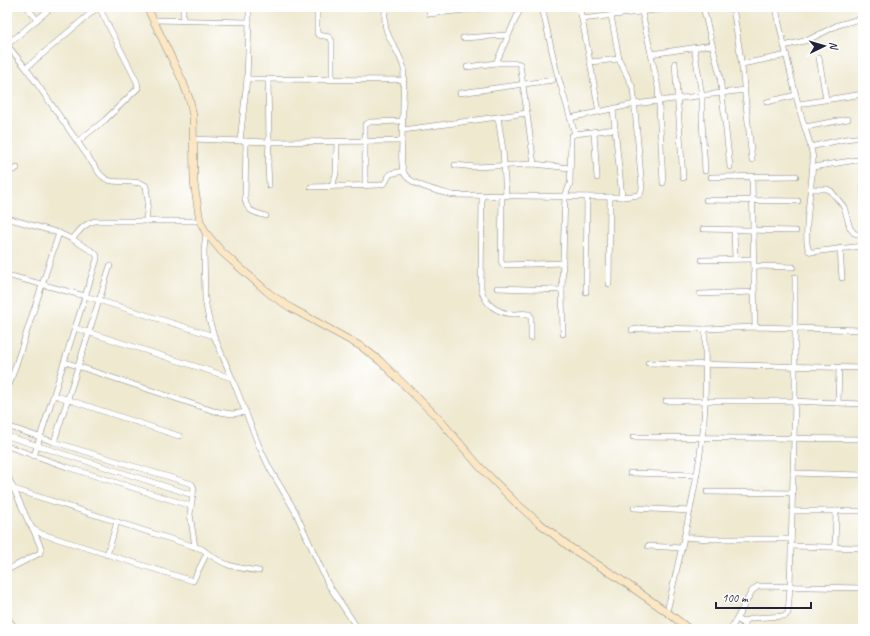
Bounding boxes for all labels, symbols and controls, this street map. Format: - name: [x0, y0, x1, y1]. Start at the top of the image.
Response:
- north arrow: [804, 26, 844, 66]
- text: N: [827, 41, 841, 51]
- scale bar: [716, 584, 811, 610]
- text: 100 m: [722, 590, 749, 606]

